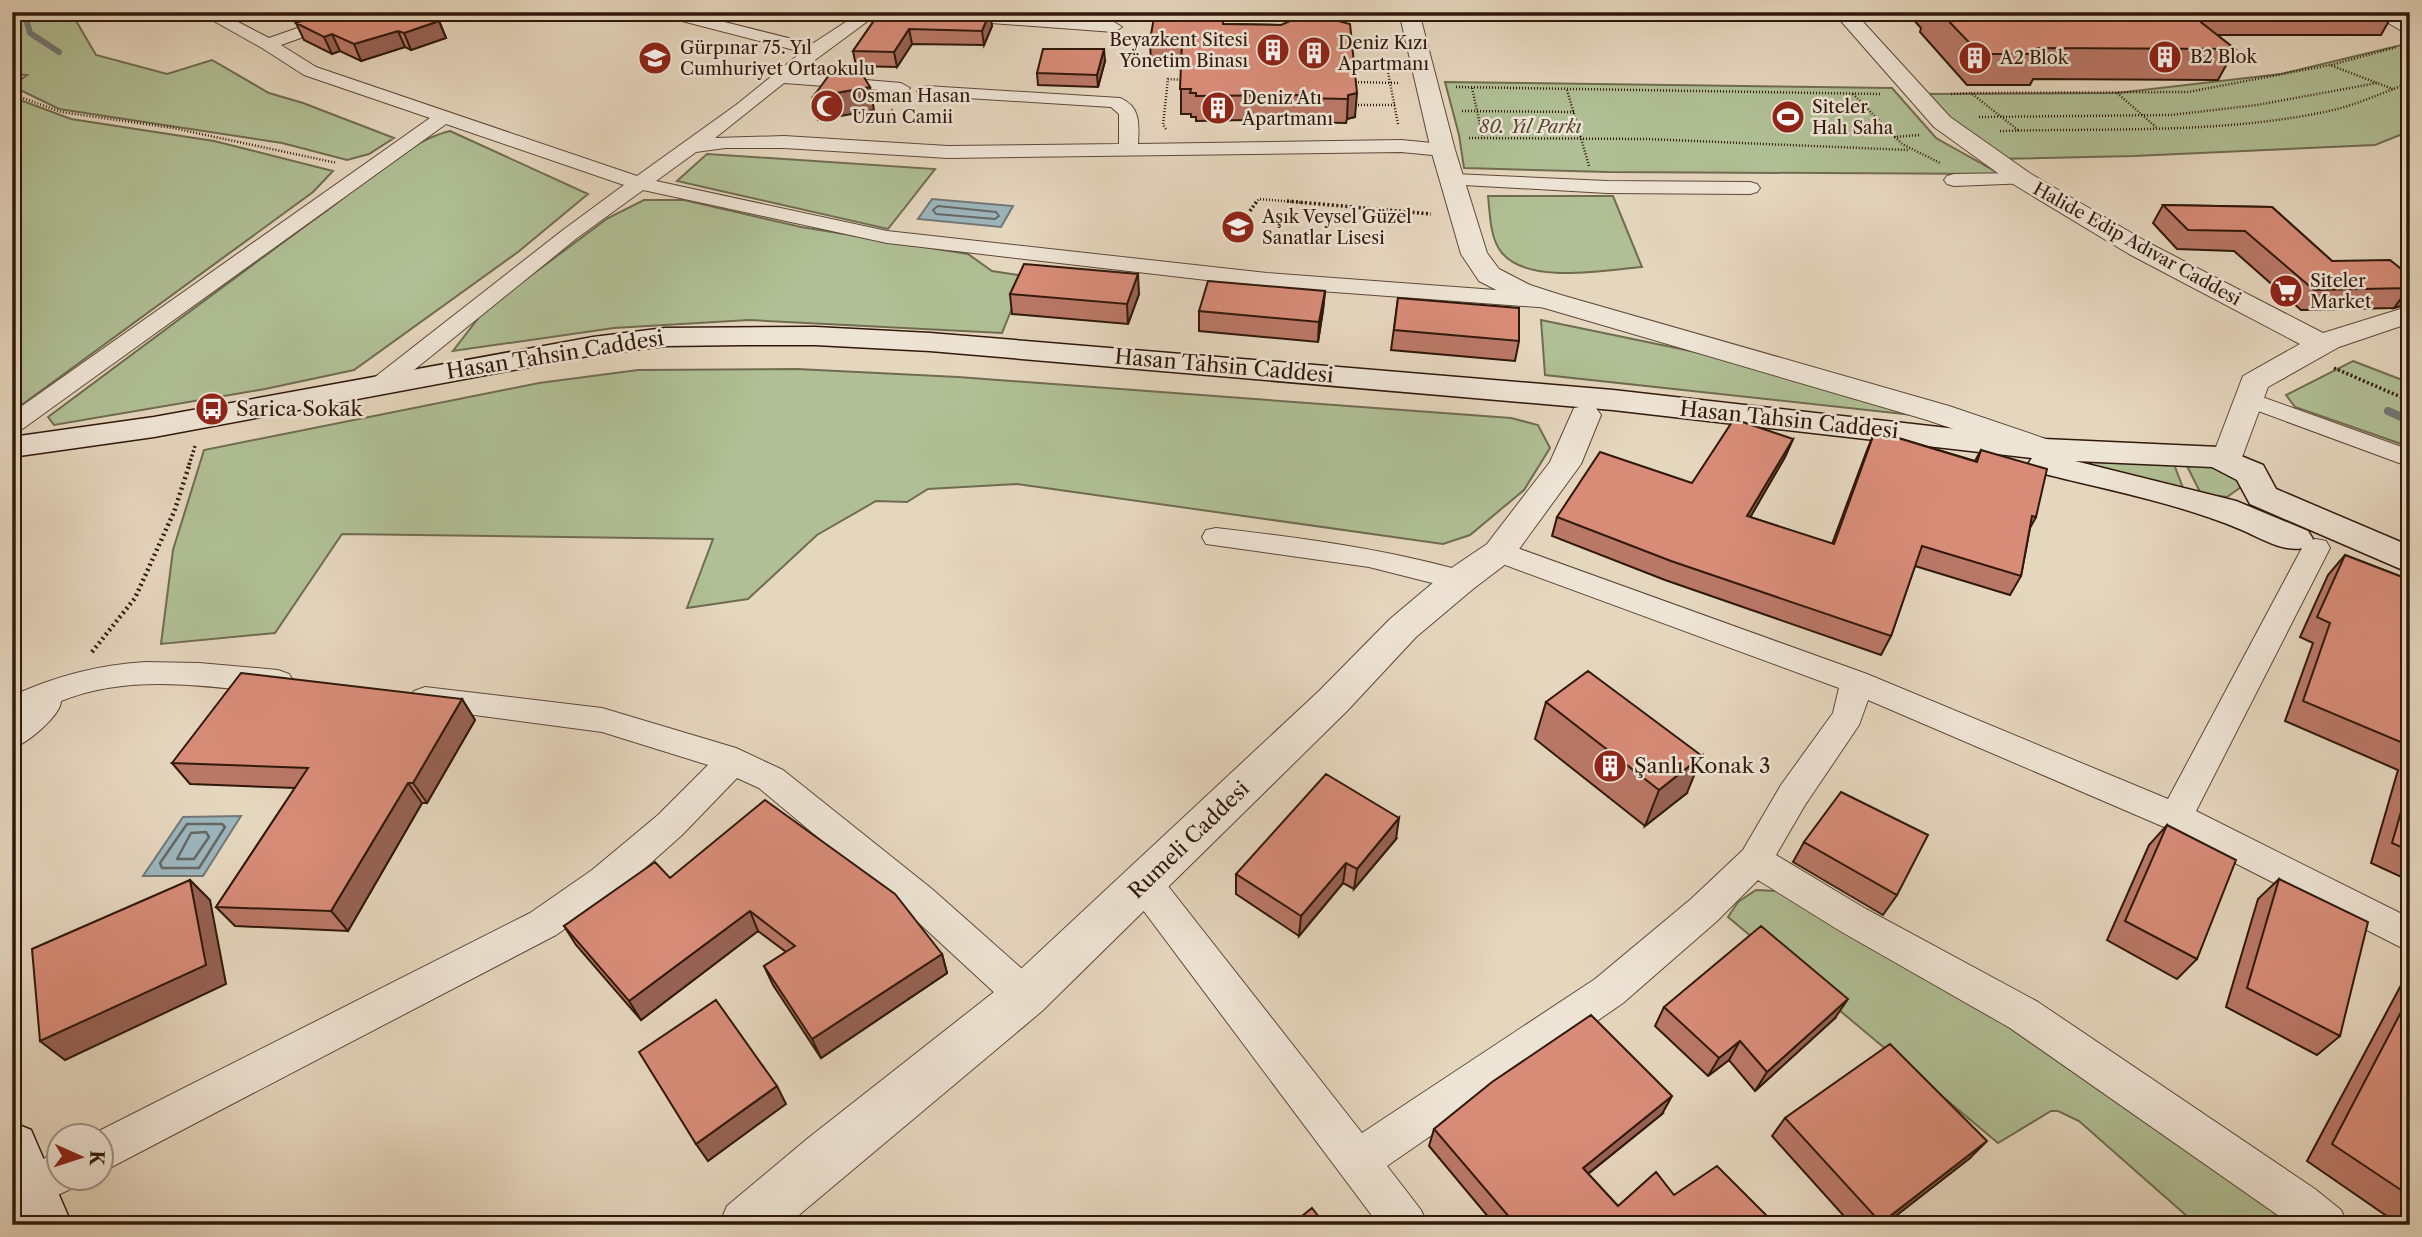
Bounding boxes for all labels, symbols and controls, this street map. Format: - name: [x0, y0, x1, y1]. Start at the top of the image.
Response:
- place label: Beyazkent Sitesi Yönetim Binası: [1109, 29, 1249, 72]
- building icon: Beyazkent Sitesi Yönetim Binası: [1254, 31, 1292, 69]
- place label: Deniz Kızı Apartmanı: [1337, 32, 1429, 75]
- building icon: Deniz Kızı Apartmanı: [1295, 34, 1333, 72]
- place label: Gürpınar 75. Yıl Cumhuriyet Ortaokulu: [680, 37, 875, 80]
- building icon: B2 Blok: [2146, 38, 2184, 76]
- school or university icon: Gürpınar 75. Yıl Cumhuriyet Ortaokulu: [636, 39, 674, 77]
- building icon: A2 Blok: [1956, 39, 1994, 77]
- place label: B2 Blok: [2190, 46, 2259, 68]
- place label: A2 Blok: [1999, 47, 2070, 69]
- place label: Osman Hasan Uzun Camii: [852, 85, 971, 128]
- mosque icon: Osman Hasan Uzun Camii: [808, 87, 846, 125]
- place label: Deniz Atı Apartmanı: [1241, 87, 1333, 130]
- building icon: Deniz Atı Apartmanı: [1199, 89, 1237, 127]
- place label: Siteler Halı Saha: [1812, 96, 1894, 139]
- sports icon: Siteler Halı Saha: [1769, 98, 1807, 136]
- park label: 80. Yıl Parkı: [1478, 116, 1582, 138]
- street label: Halide Edip Adıvar Caddesi: [2029, 178, 2245, 311]
- place label: Aşık Veysel Güzel Sanatlar Lisesi: [1261, 206, 1412, 249]
- school or university icon: Aşık Veysel Güzel Sanatlar Lisesi: [1219, 208, 1257, 246]
- place label: Siteler Market: [2310, 270, 2372, 313]
- supermarket icon: Siteler Market: [2267, 272, 2305, 310]
- street label: Hasan Tahsin Caddesi: [444, 325, 665, 384]
- street label: Hasan Tahsin Caddesi: [1114, 343, 1335, 388]
- bus stop icon: Sarica Sokak: [193, 390, 231, 428]
- place label: Sarica Sokak: [236, 396, 363, 421]
- street label: Hasan Tahsin Caddesi: [1678, 396, 1900, 443]
- building icon: Şanlı Konak 3: [1591, 747, 1629, 785]
- place label: Şanlı Konak 3: [1634, 753, 1771, 778]
- street label: Rumeli Caddesi: [1123, 776, 1254, 904]
- north arrow: [46, 1122, 116, 1192]
- text: K: [85, 1150, 108, 1167]

